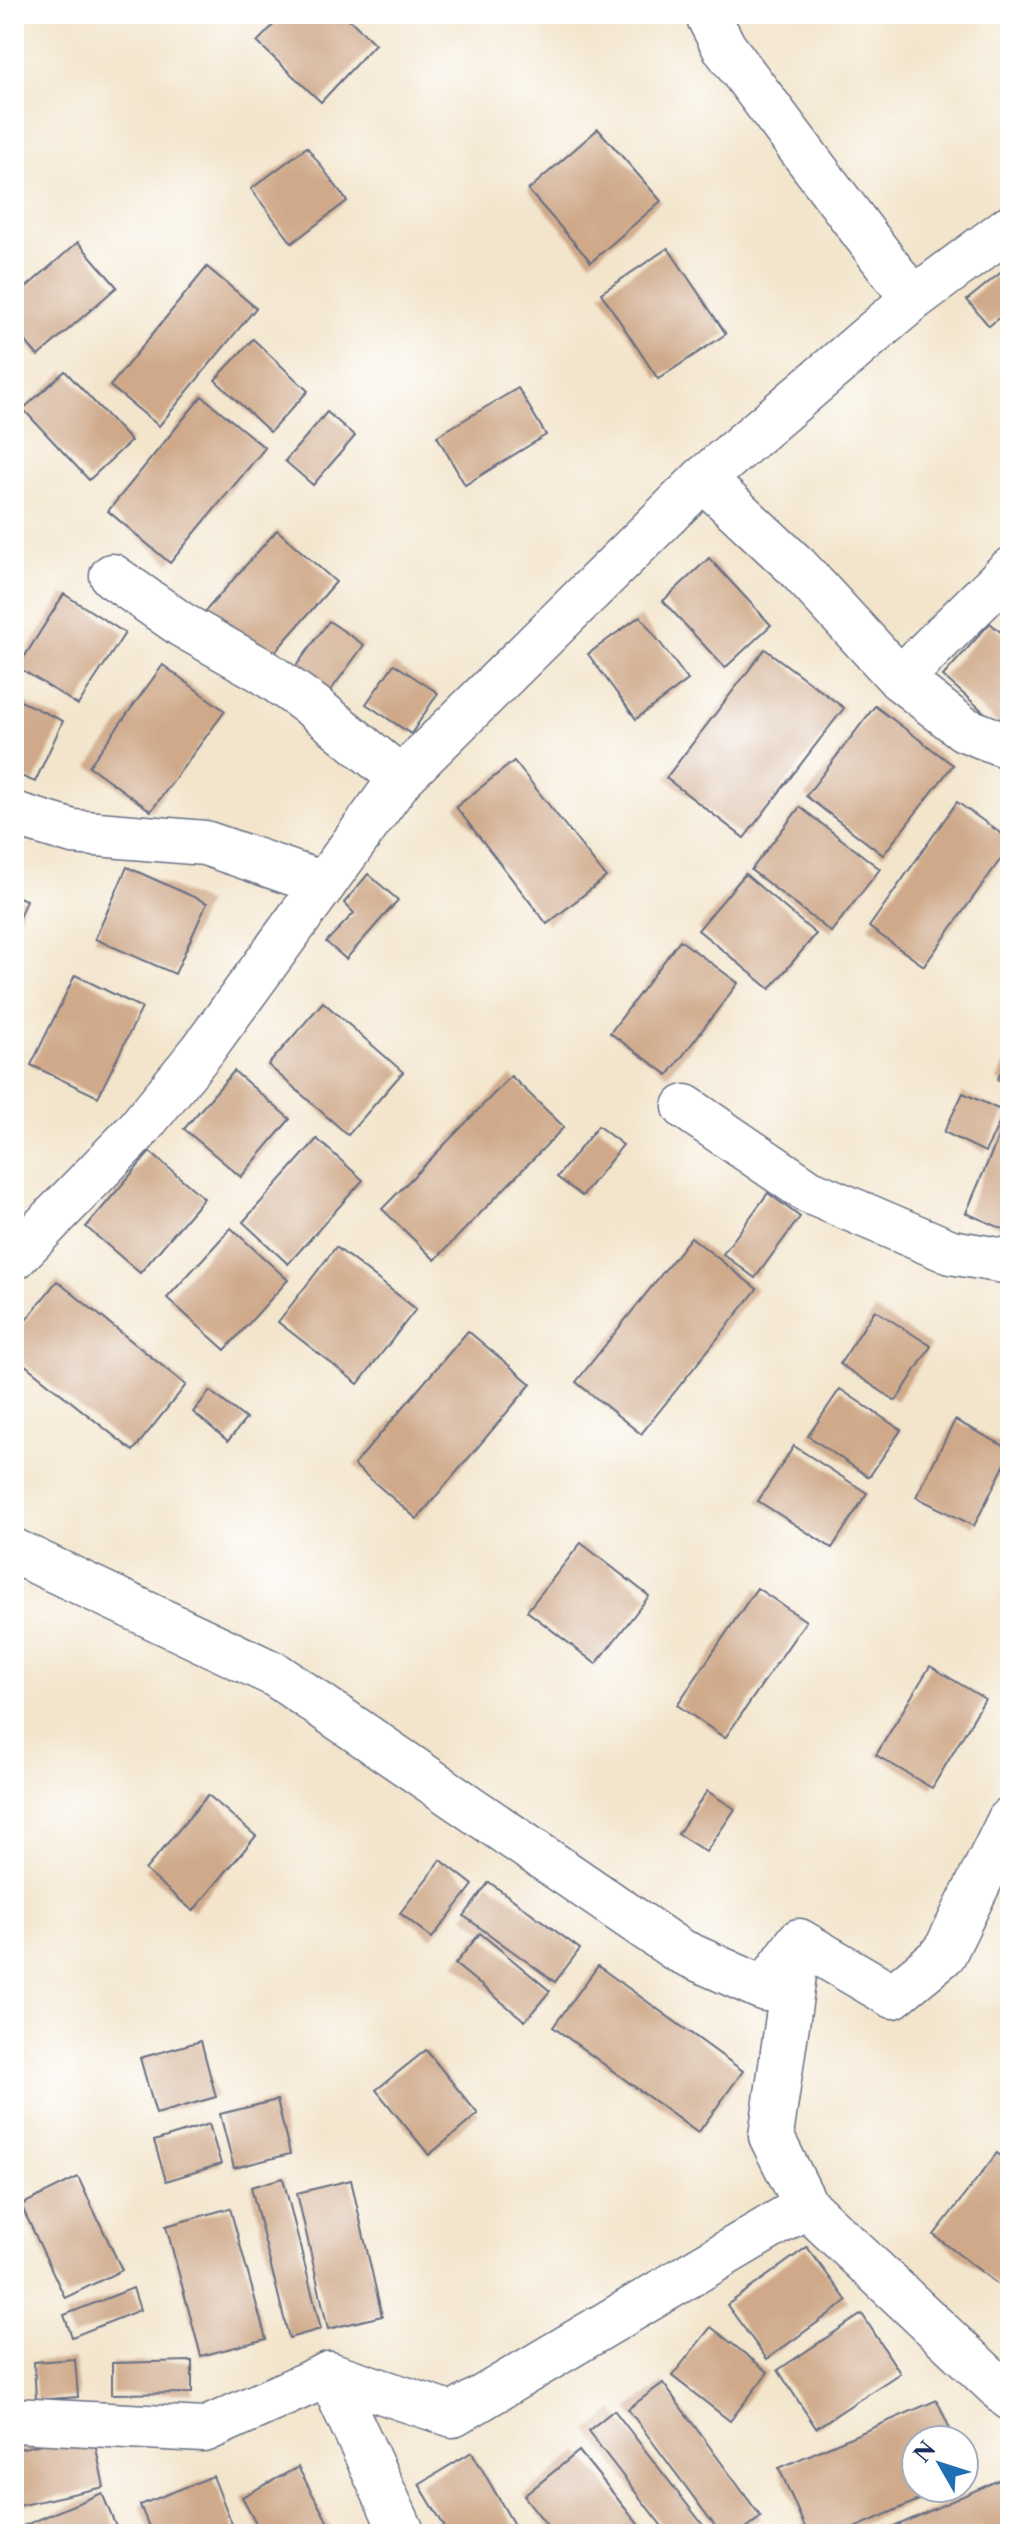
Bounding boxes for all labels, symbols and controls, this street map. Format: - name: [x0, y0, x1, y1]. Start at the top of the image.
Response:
- north arrow: [900, 2424, 980, 2504]
- text: N: [908, 2436, 941, 2468]

